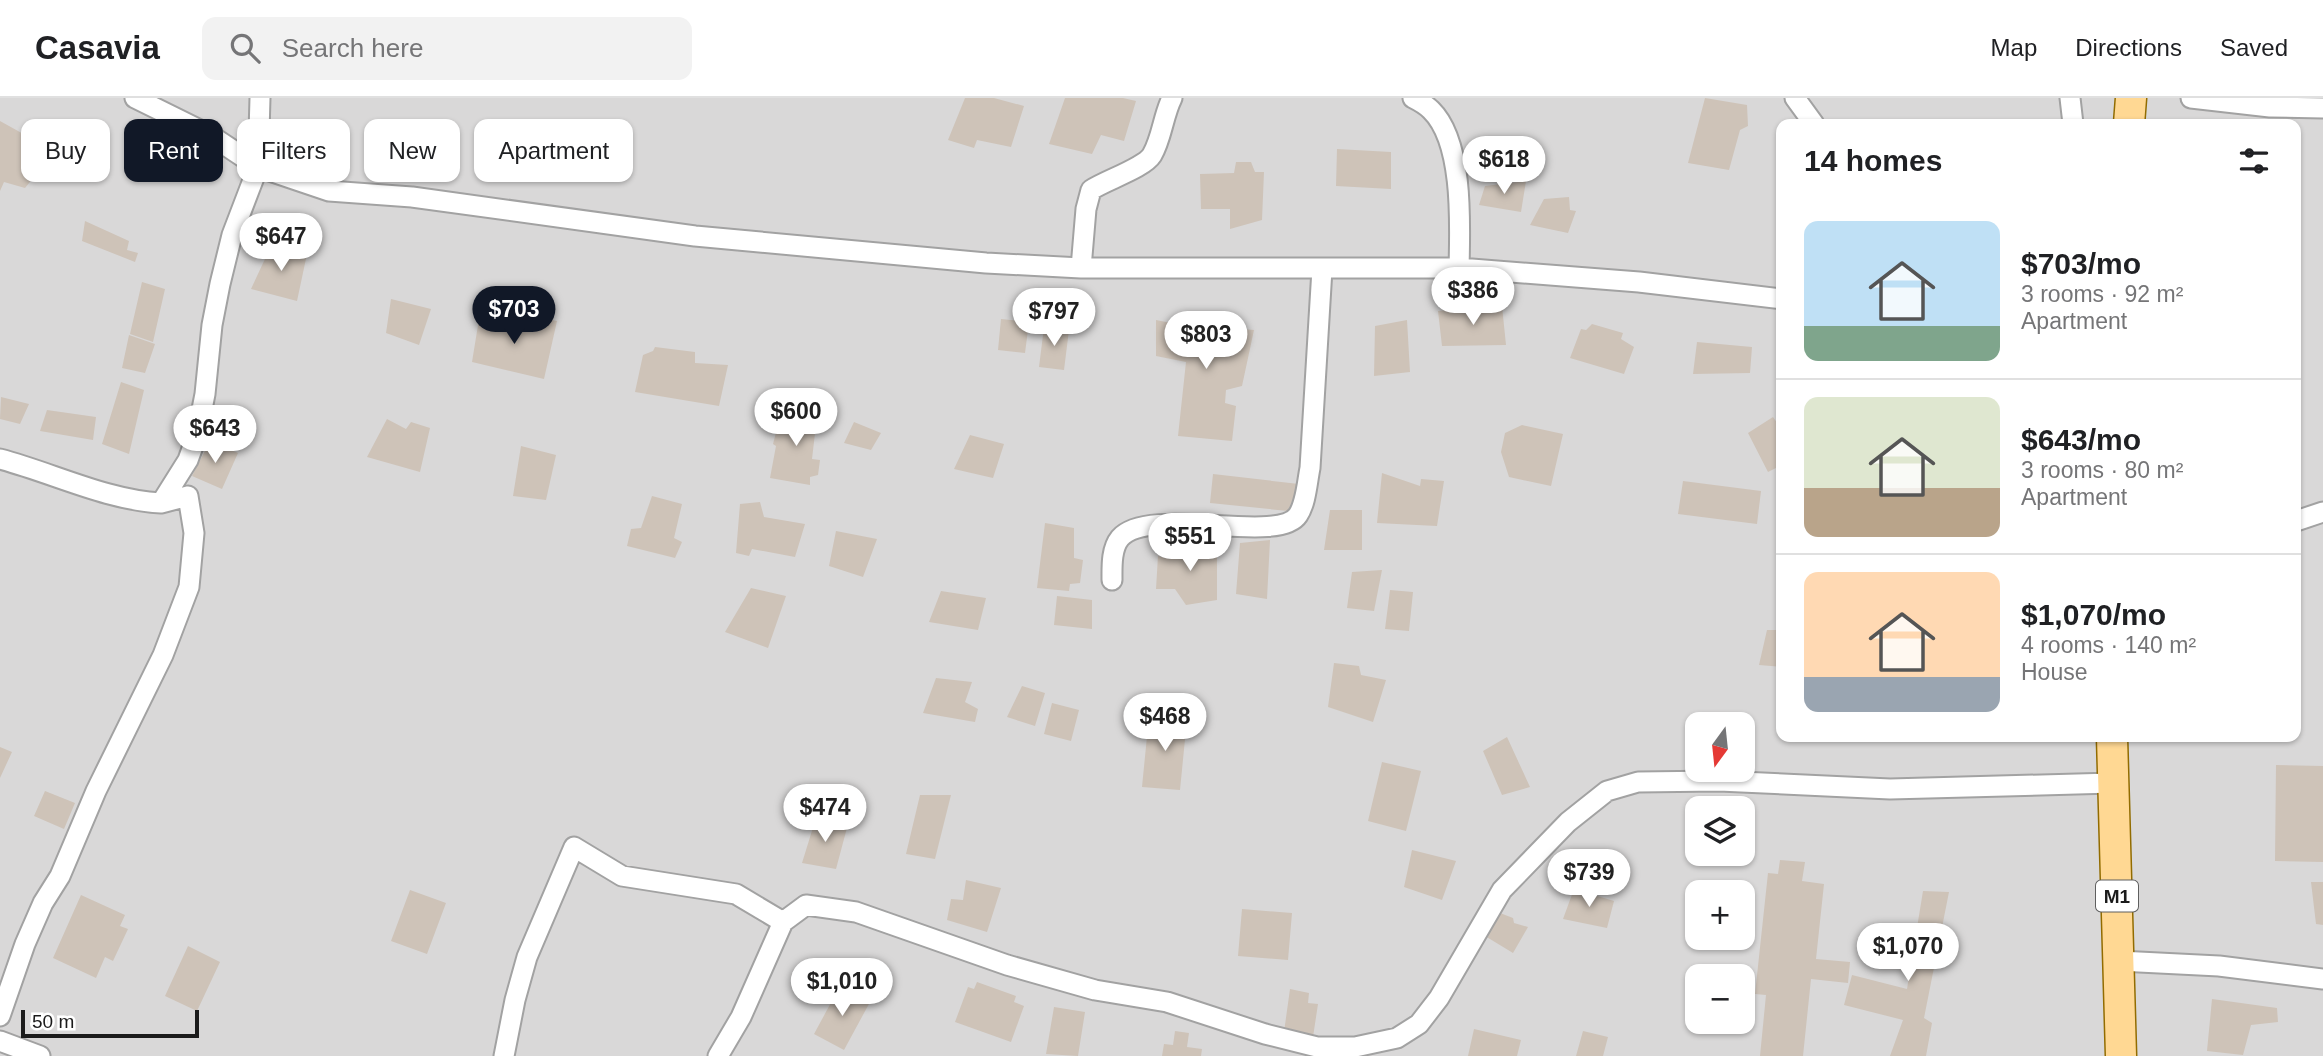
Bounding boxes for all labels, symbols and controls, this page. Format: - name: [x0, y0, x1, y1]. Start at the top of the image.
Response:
- search box: [202, 17, 692, 80]
- text: Casavia: [35, 29, 160, 66]
- icon: search: [226, 29, 264, 67]
- text: Search here: [282, 33, 423, 63]
- text: Map: [1991, 34, 2037, 61]
- text: Directions: [2075, 34, 2182, 61]
- text: Saved: [2220, 34, 2288, 61]
- chip: Buy: [21, 119, 110, 182]
- chip: Rent: [124, 119, 223, 182]
- chip: Filters: [237, 119, 350, 182]
- chip: New: [364, 119, 460, 182]
- chip: Apartment: [474, 119, 633, 182]
- pin: $618: [1463, 136, 1545, 196]
- icon: filters: [2235, 142, 2273, 180]
- text: 14 homes: [1804, 144, 1942, 177]
- text: $618: [1478, 146, 1530, 172]
- pin: $647: [240, 214, 322, 273]
- text: $647: [255, 223, 307, 249]
- text: $703/mo: [2021, 247, 2141, 280]
- icon: home: [1860, 249, 1944, 333]
- pin: $386: [1432, 268, 1514, 327]
- text: $386: [1447, 277, 1499, 303]
- text: 3 rooms · 92 m²: [2021, 281, 2183, 307]
- pin: $703: [473, 286, 555, 346]
- pin: $797: [1013, 288, 1095, 348]
- text: $703: [488, 296, 540, 322]
- text: $797: [1028, 298, 1080, 324]
- text: Apartment: [2021, 308, 2127, 334]
- pin: $803: [1165, 312, 1247, 371]
- text: $803: [1180, 321, 1232, 347]
- pin: $600: [755, 388, 837, 448]
- text: $600: [770, 398, 822, 424]
- pin: $643: [174, 406, 256, 465]
- text: $643: [189, 415, 241, 441]
- text: $643/mo: [2021, 423, 2141, 456]
- icon: home: [1860, 425, 1944, 509]
- text: 3 rooms · 80 m²: [2021, 457, 2183, 483]
- text: Apartment: [2021, 484, 2127, 510]
- pin: $551: [1149, 514, 1231, 573]
- text: $551: [1164, 523, 1216, 549]
- text: $1,070/mo: [2021, 598, 2166, 631]
- icon: home: [1860, 600, 1944, 684]
- text: 4 rooms · 140 m²: [2021, 632, 2196, 658]
- text: House: [2021, 659, 2087, 685]
- pin: $468: [1124, 694, 1206, 753]
- text: $468: [1139, 703, 1191, 729]
- north arrow: [1685, 712, 1755, 782]
- map controls: [1685, 712, 1755, 1034]
- pin: $474: [784, 784, 866, 844]
- text: $474: [799, 794, 851, 820]
- button: layers: [1685, 796, 1755, 866]
- pin: $739: [1548, 850, 1630, 909]
- text: $739: [1563, 859, 1615, 885]
- button: +: [1685, 880, 1755, 950]
- road number: M1: [2096, 880, 2138, 912]
- pin: $1,070: [1851, 924, 1965, 983]
- text: $1,070: [1873, 933, 1943, 959]
- pin: $1,010: [785, 958, 899, 1018]
- button: −: [1685, 964, 1755, 1034]
- text: $1,010: [807, 968, 877, 994]
- scale bar: [21, 1007, 200, 1039]
- text: 50 m: [32, 1011, 74, 1032]

